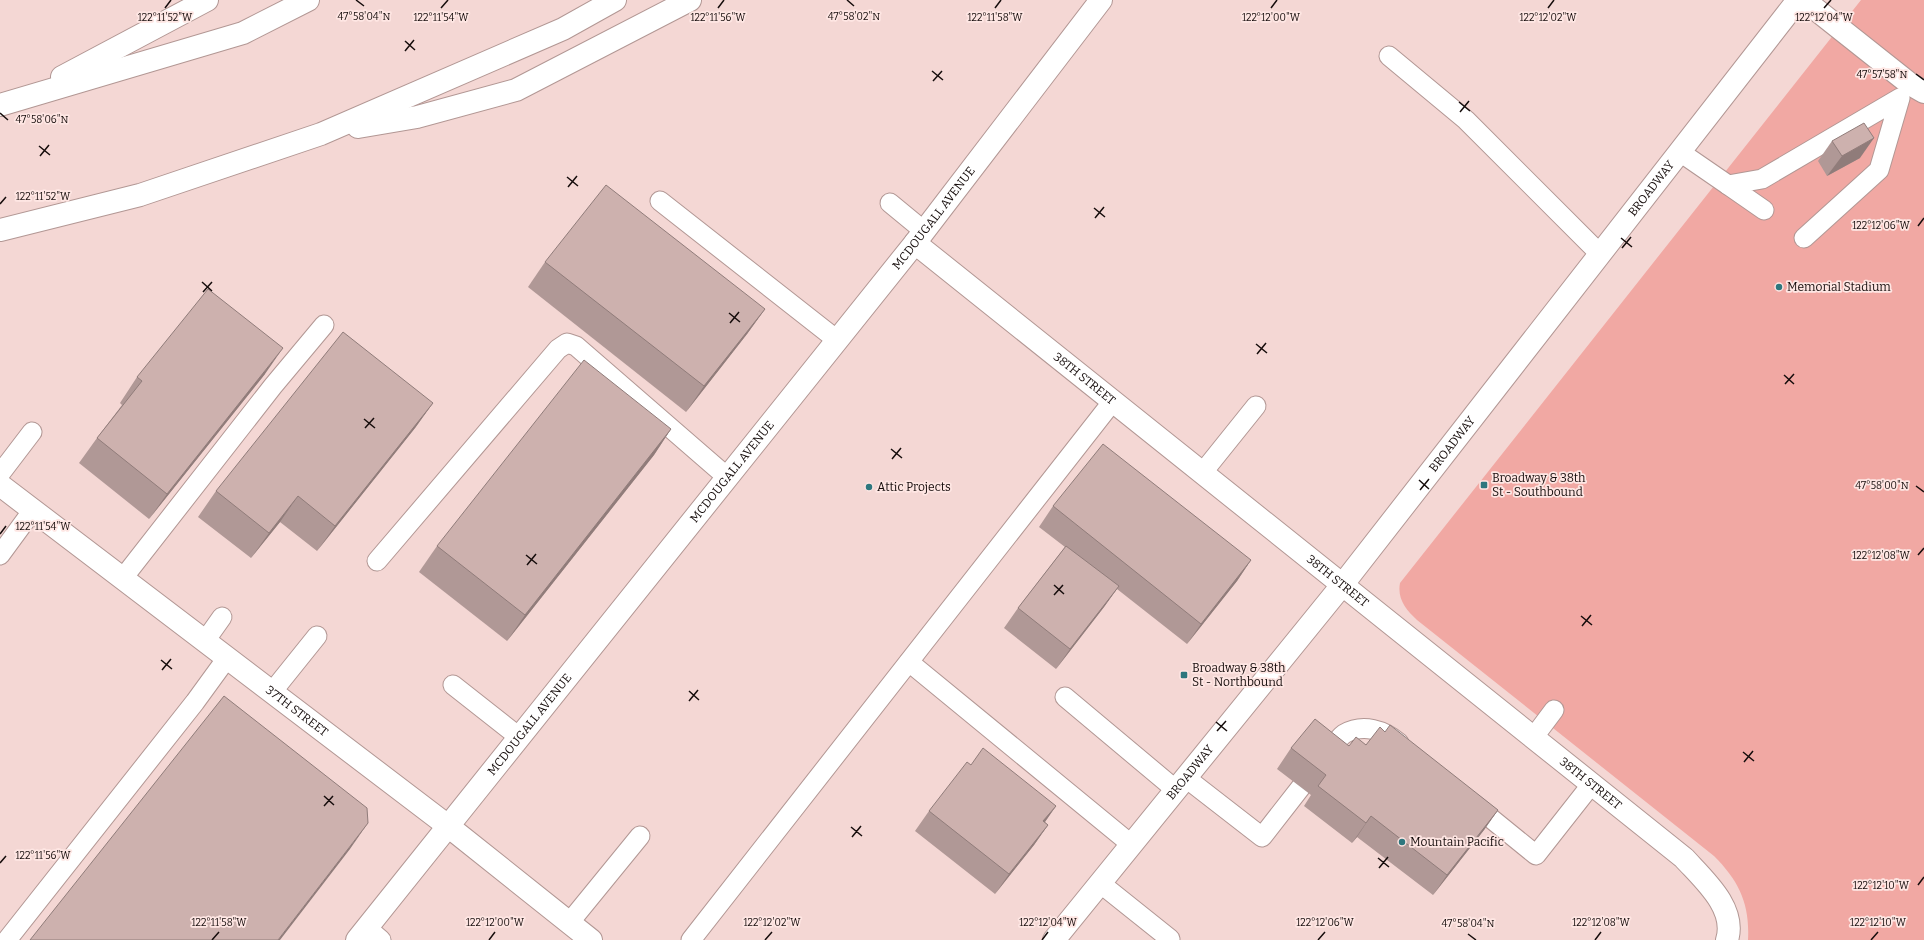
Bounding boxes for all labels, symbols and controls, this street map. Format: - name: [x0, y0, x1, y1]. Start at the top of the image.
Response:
- text: 47°58'04"N: [338, 11, 391, 23]
- text: 47°58'02"N: [828, 11, 880, 23]
- text: 122°11'52"W: [138, 12, 193, 24]
- text: 122°11'54"W: [413, 12, 469, 24]
- text: 122°11'56"W: [690, 12, 746, 24]
- text: 122°11'58"W: [967, 12, 1023, 24]
- text: 122°12'00"W: [1242, 12, 1301, 24]
- text: 122°12'02"W: [1519, 12, 1577, 24]
- text: 122°12'04"W: [1795, 12, 1854, 24]
- text: 47°57'58"N: [1857, 69, 1907, 81]
- text: 47°58'06"N: [16, 114, 69, 126]
- street label: BROADWAY: [1625, 158, 1677, 219]
- street label: MCDOUGALL AVENUE: [890, 164, 978, 272]
- text: 122°11'52"W: [16, 191, 71, 203]
- text: 122°12'06"W: [1852, 220, 1911, 232]
- place label: Memorial Stadium: [1787, 280, 1891, 294]
- marker: Memorial Stadium: [1774, 282, 1784, 292]
- street label: 38TH STREET: [1051, 350, 1118, 407]
- street label: BROADWAY: [1426, 413, 1478, 474]
- street label: MCDOUGALL AVENUE: [687, 418, 777, 525]
- place label: Broadway & 38th St - Southbound: [1492, 471, 1586, 499]
- place label: Attic Projects: [877, 480, 951, 494]
- marker: Broadway & 38th St - Southbound: [1479, 480, 1489, 490]
- text: 47°58'00"N: [1855, 480, 1909, 492]
- marker: Attic Projects: [864, 482, 874, 492]
- text: 122°11'54"W: [15, 521, 71, 533]
- text: 122°12'08"W: [1852, 550, 1911, 562]
- street label: 38TH STREET: [1304, 552, 1371, 610]
- place label: Broadway & 38th St - Northbound: [1192, 661, 1286, 689]
- marker: Broadway & 38th St - Northbound: [1179, 670, 1189, 680]
- street label: MCDOUGALL AVENUE: [485, 671, 574, 778]
- street label: 37TH STREET: [263, 683, 331, 739]
- street label: BROADWAY: [1164, 742, 1217, 802]
- street label: 38TH STREET: [1557, 754, 1624, 812]
- place label: Mountain Pacific: [1410, 835, 1504, 849]
- marker: Mountain Pacific: [1397, 837, 1407, 847]
- text: 122°11'56"W: [15, 850, 71, 862]
- text: 122°12'10"W: [1853, 880, 1910, 892]
- text: 122°11'58"W: [191, 917, 247, 929]
- text: 122°12'00"W: [466, 917, 525, 929]
- text: 122°12'02"W: [743, 917, 801, 929]
- text: 122°12'04"W: [1019, 917, 1078, 929]
- text: 122°12'06"W: [1296, 917, 1355, 929]
- text: 122°12'08"W: [1572, 917, 1631, 929]
- text: 122°12'10"W: [1850, 917, 1907, 929]
- text: 47°58'04"N: [1442, 918, 1495, 930]

